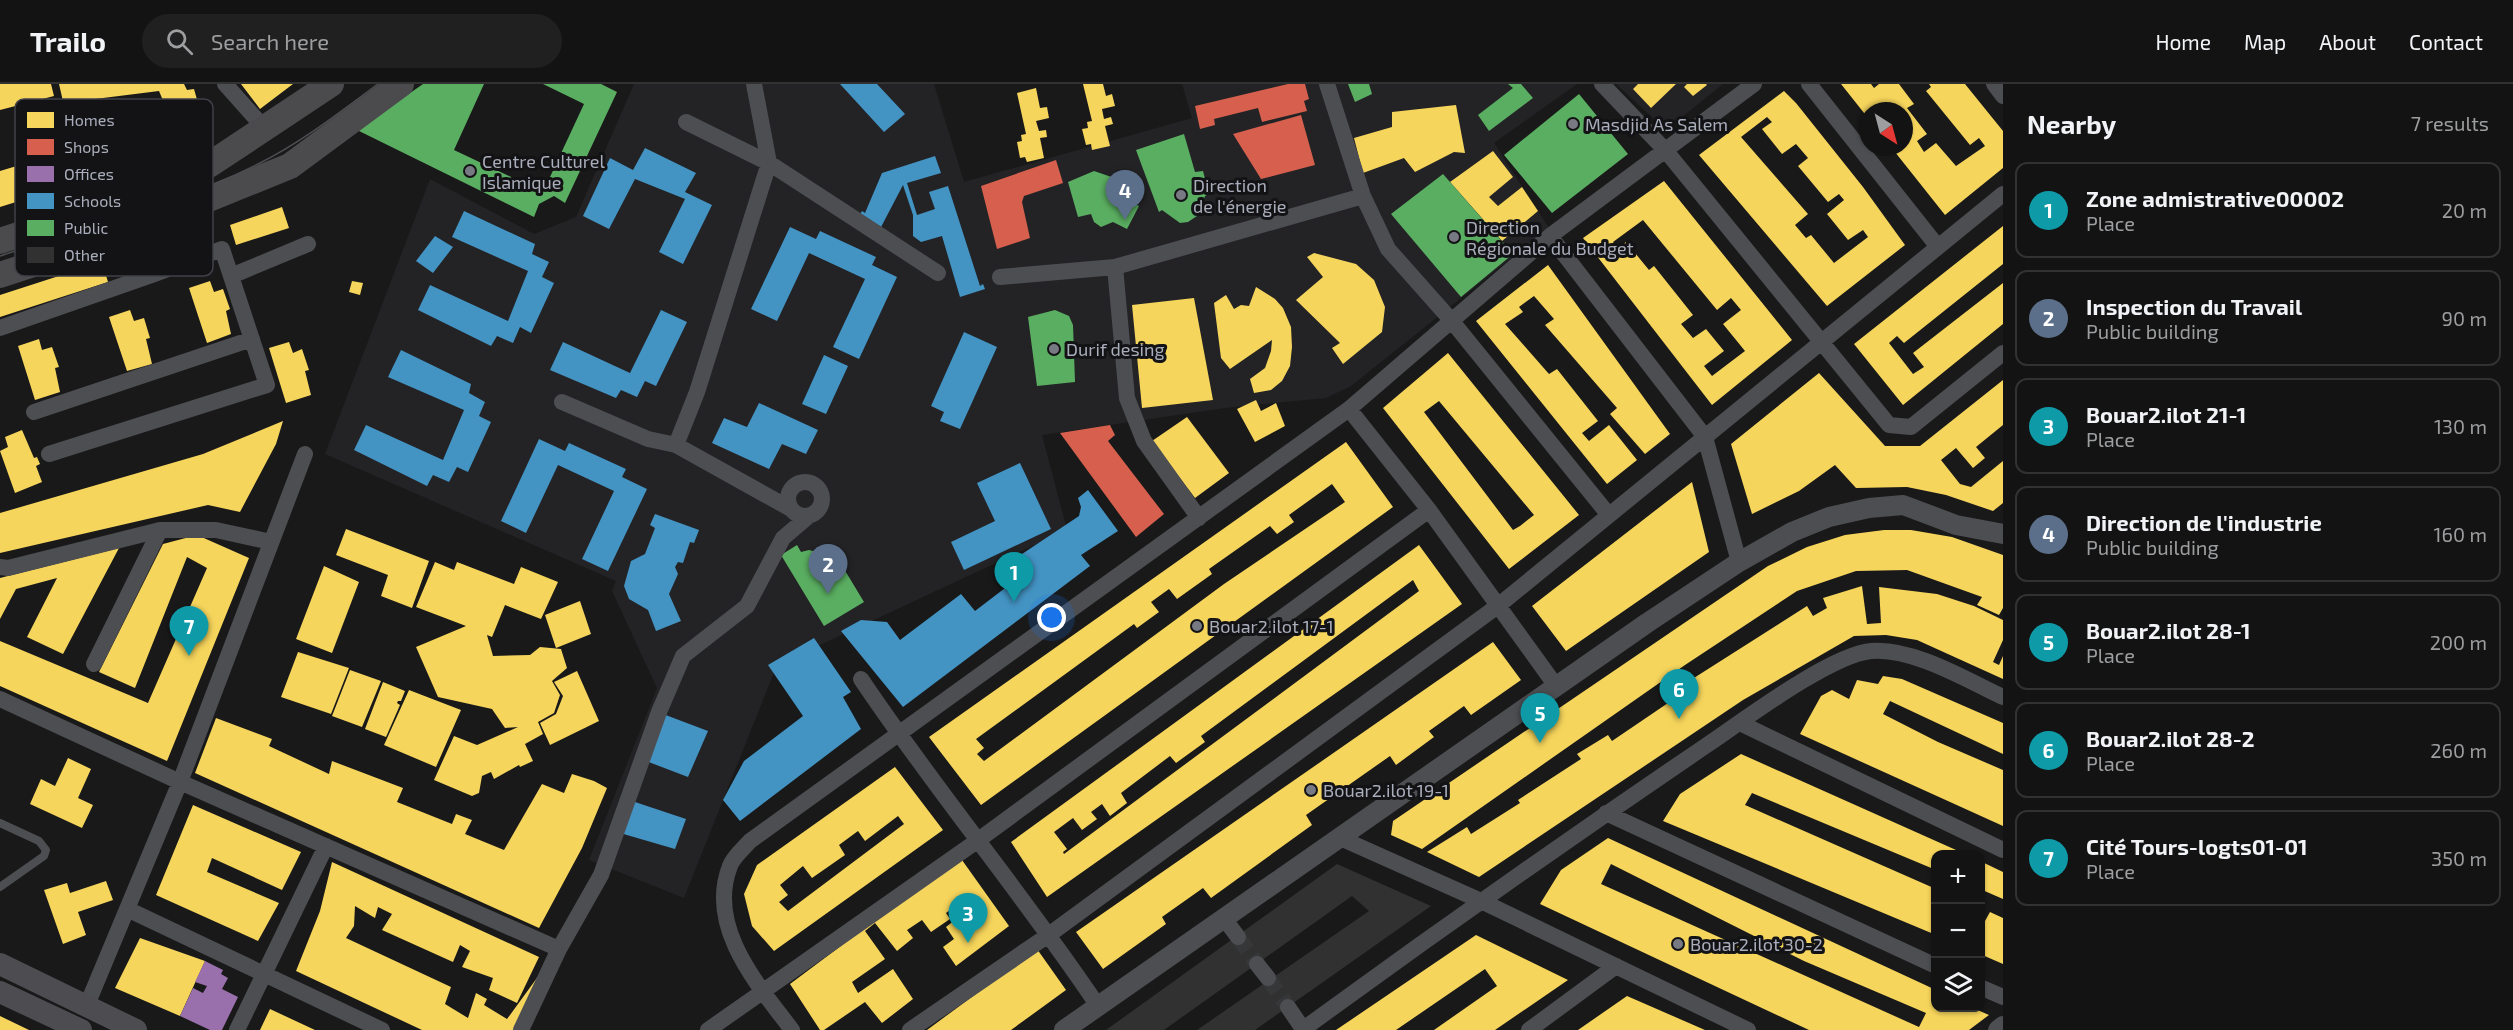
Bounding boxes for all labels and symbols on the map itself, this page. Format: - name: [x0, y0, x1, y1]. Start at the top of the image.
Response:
- legend: [15, 99, 213, 276]
- north arrow: [1859, 102, 1913, 156]
- text: Homes: [64, 110, 115, 129]
- place label: Masdjid As Salem: [1585, 113, 1728, 135]
- marker: Masdjid As Salem: [1566, 117, 1580, 131]
- text: Shops: [64, 137, 109, 156]
- place label: Centre Culturel Islamique: [482, 150, 605, 193]
- text: Offices: [64, 164, 114, 183]
- marker: Centre Culturel Islamique: [463, 164, 477, 178]
- pin: 4: [1106, 170, 1144, 220]
- place label: Direction de l'énergie: [1193, 174, 1287, 217]
- marker: Direction de l'énergie: [1174, 188, 1188, 202]
- text: Schools: [64, 191, 121, 210]
- place label: Direction Régionale du Budget: [1466, 216, 1634, 259]
- text: Public: [64, 218, 108, 237]
- marker: Direction Régionale du Budget: [1447, 230, 1461, 244]
- text: Other: [64, 245, 106, 264]
- place label: Durif desing: [1066, 338, 1165, 360]
- marker: Durif desing: [1047, 342, 1061, 356]
- pin: 2: [808, 544, 848, 594]
- pin: 1: [994, 552, 1034, 602]
- your location: [1037, 603, 1066, 632]
- pin: 7: [170, 606, 208, 656]
- place label: Bouar2.ilot 17-1: [1209, 615, 1334, 637]
- marker: Bouar2.ilot 17-1: [1190, 619, 1204, 633]
- pin: 6: [1660, 670, 1698, 719]
- pin: 5: [1520, 694, 1560, 743]
- place label: Bouar2.ilot 19-1: [1323, 779, 1449, 801]
- marker: Bouar2.ilot 19-1: [1304, 783, 1318, 797]
- pin: 3: [948, 894, 988, 943]
- place label: Bouar2.ilot 30-2: [1690, 933, 1823, 955]
- marker: Bouar2.ilot 30-2: [1671, 937, 1685, 951]

